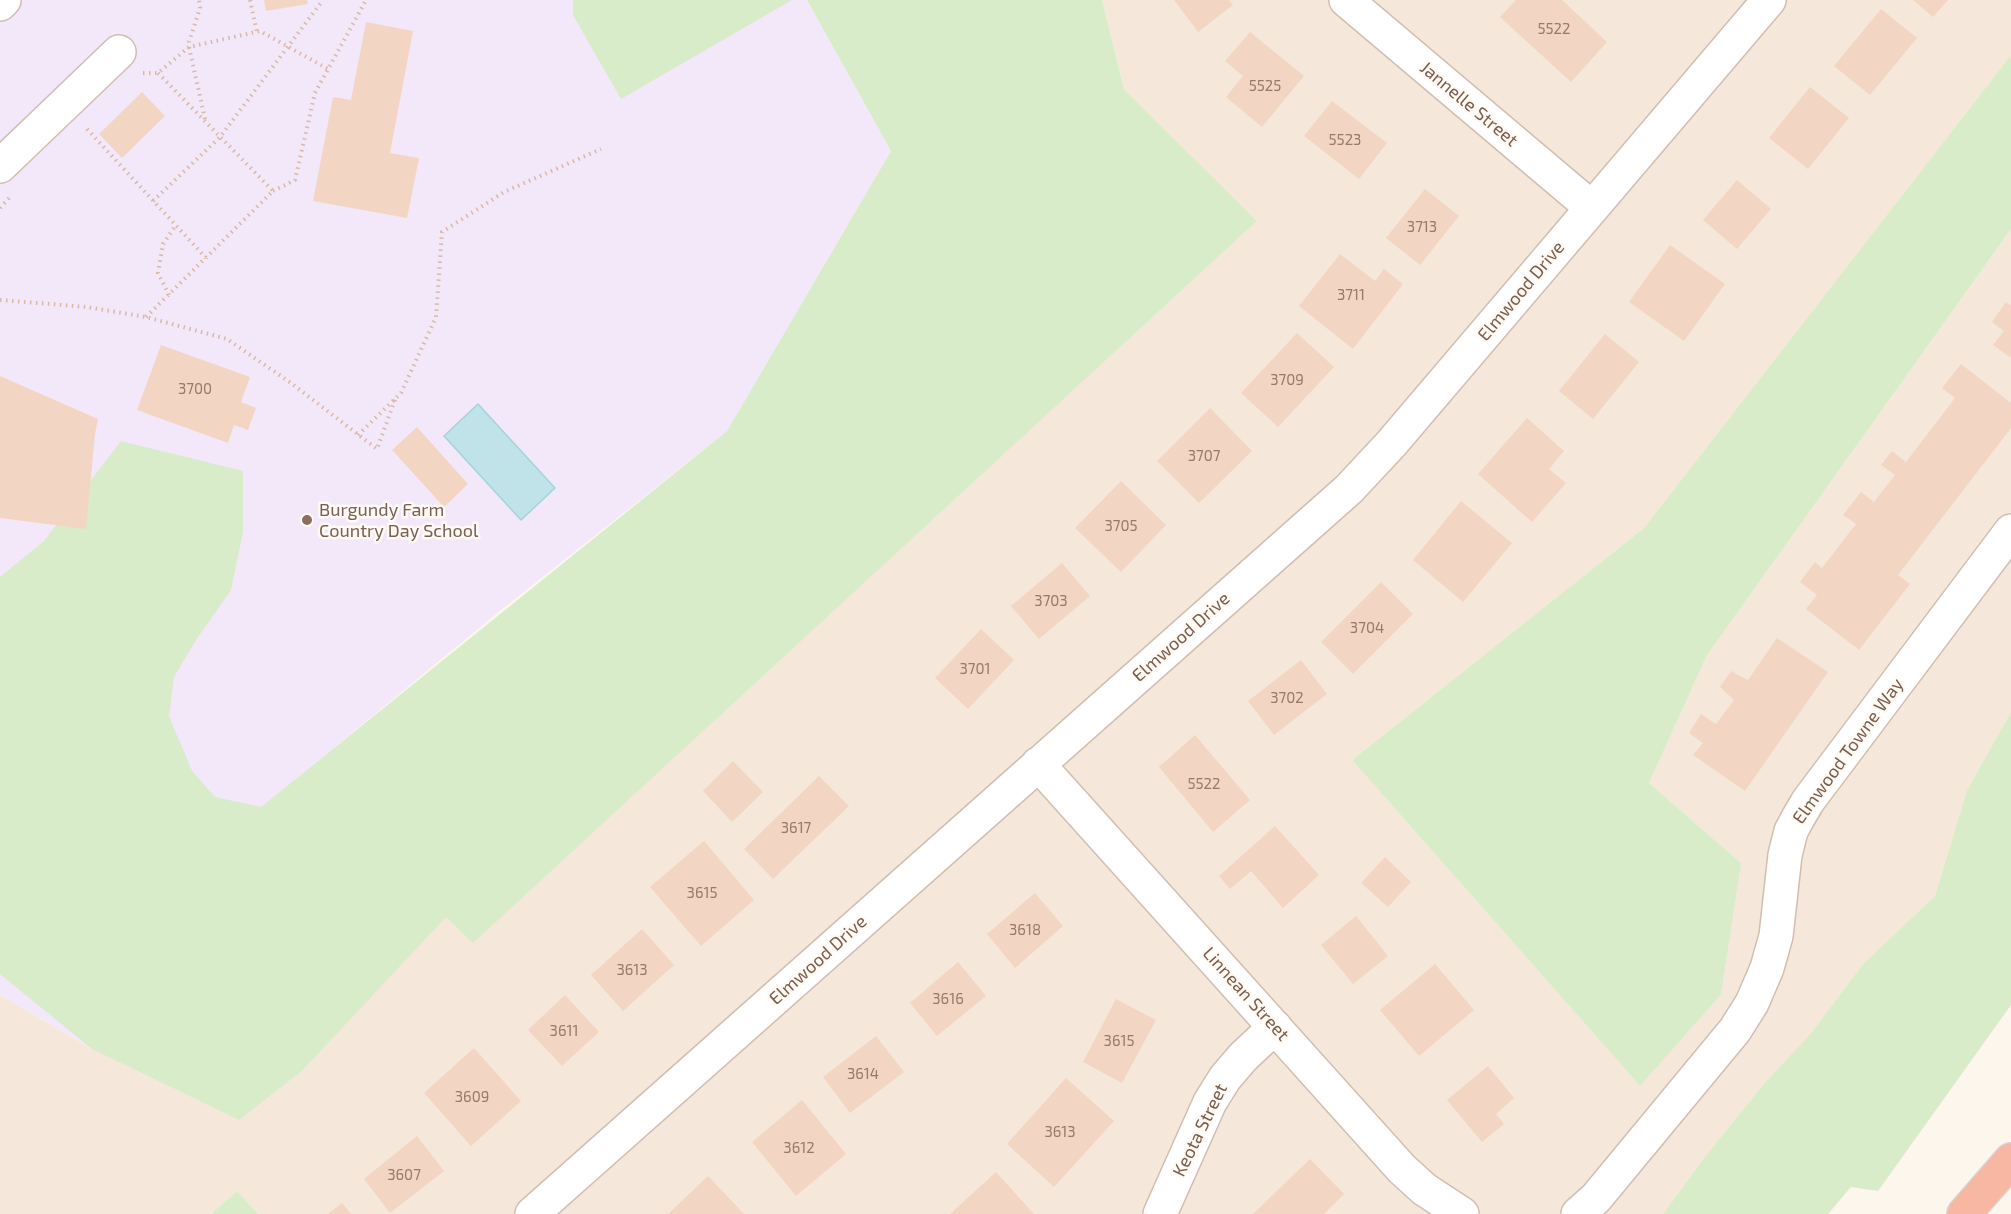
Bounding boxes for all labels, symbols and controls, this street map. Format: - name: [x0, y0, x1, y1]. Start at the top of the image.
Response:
- house number: 5522: [1538, 20, 1570, 38]
- street label: Jannelle Street: [1416, 57, 1522, 151]
- house number: 5525: [1249, 77, 1281, 95]
- house number: 5523: [1329, 131, 1361, 149]
- house number: 3713: [1407, 218, 1437, 236]
- street label: Elmwood Drive: [1473, 237, 1569, 345]
- house number: 3711: [1337, 286, 1365, 304]
- house number: 3709: [1270, 371, 1304, 389]
- house number: 3700: [178, 380, 212, 398]
- house number: 3707: [1188, 447, 1220, 465]
- place label: Burgundy Farm Country Day School: [319, 499, 478, 542]
- marker: Burgundy Farm Country Day School: [300, 513, 314, 527]
- house number: 3705: [1104, 517, 1138, 535]
- street label: Elmwood Drive: [1128, 588, 1234, 686]
- house number: 3703: [1034, 592, 1068, 610]
- house number: 3704: [1350, 619, 1384, 637]
- house number: 3701: [959, 660, 991, 678]
- street label: Elmwood Towne Way: [1788, 674, 1908, 828]
- house number: 3702: [1270, 689, 1304, 707]
- house number: 5522: [1188, 775, 1220, 793]
- house number: 3617: [781, 819, 811, 837]
- house number: 3615: [687, 884, 717, 902]
- street label: Elmwood Drive: [765, 911, 871, 1009]
- house number: 3618: [1009, 921, 1041, 939]
- street label: Linnean Street: [1198, 943, 1294, 1045]
- house number: 3613: [616, 961, 648, 979]
- house number: 3616: [932, 990, 964, 1008]
- house number: 3611: [550, 1022, 578, 1040]
- house number: 3615: [1104, 1032, 1134, 1050]
- house number: 3614: [847, 1065, 879, 1083]
- street label: Keota Street: [1168, 1080, 1232, 1180]
- house number: 3609: [455, 1088, 489, 1106]
- house number: 3613: [1044, 1123, 1076, 1141]
- house number: 3612: [783, 1139, 815, 1157]
- house number: 3607: [387, 1166, 421, 1184]

